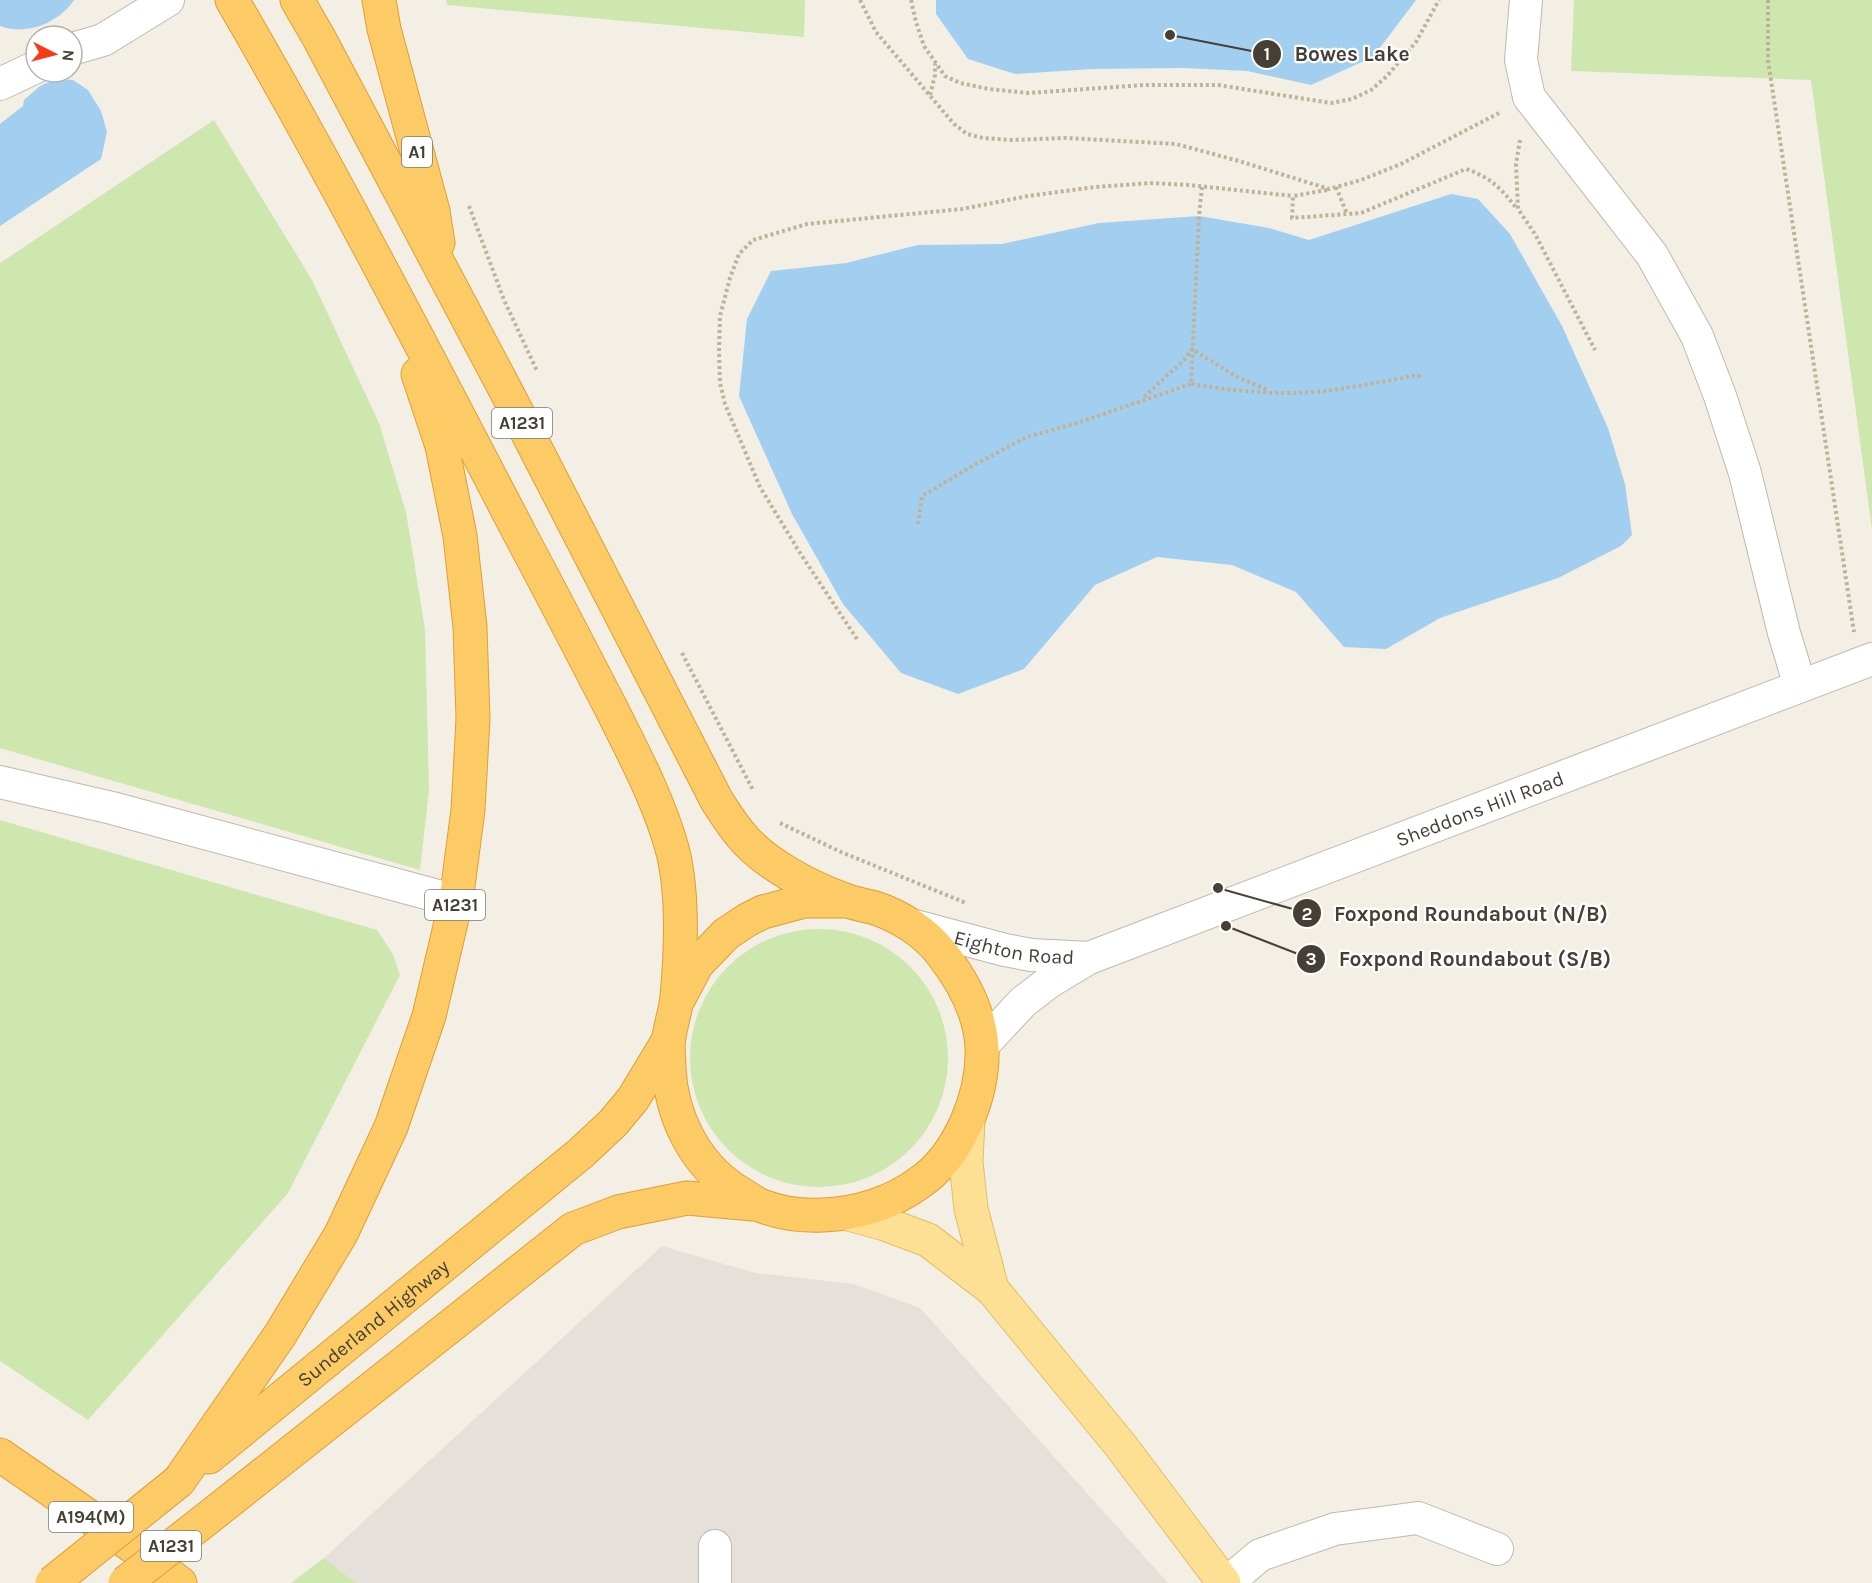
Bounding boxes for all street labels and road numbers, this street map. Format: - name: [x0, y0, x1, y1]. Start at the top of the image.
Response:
- road number: A1: [402, 137, 432, 167]
- road number: A1231: [492, 408, 552, 438]
- street label: Sheddons Hill Road: [1393, 767, 1567, 852]
- road number: A1231: [425, 890, 485, 920]
- street label: Eighton Road: [951, 926, 1075, 969]
- street label: Sunderland Highway: [293, 1255, 454, 1392]
- road number: A194(M): [49, 1502, 133, 1532]
- road number: A1231: [141, 1531, 201, 1561]

